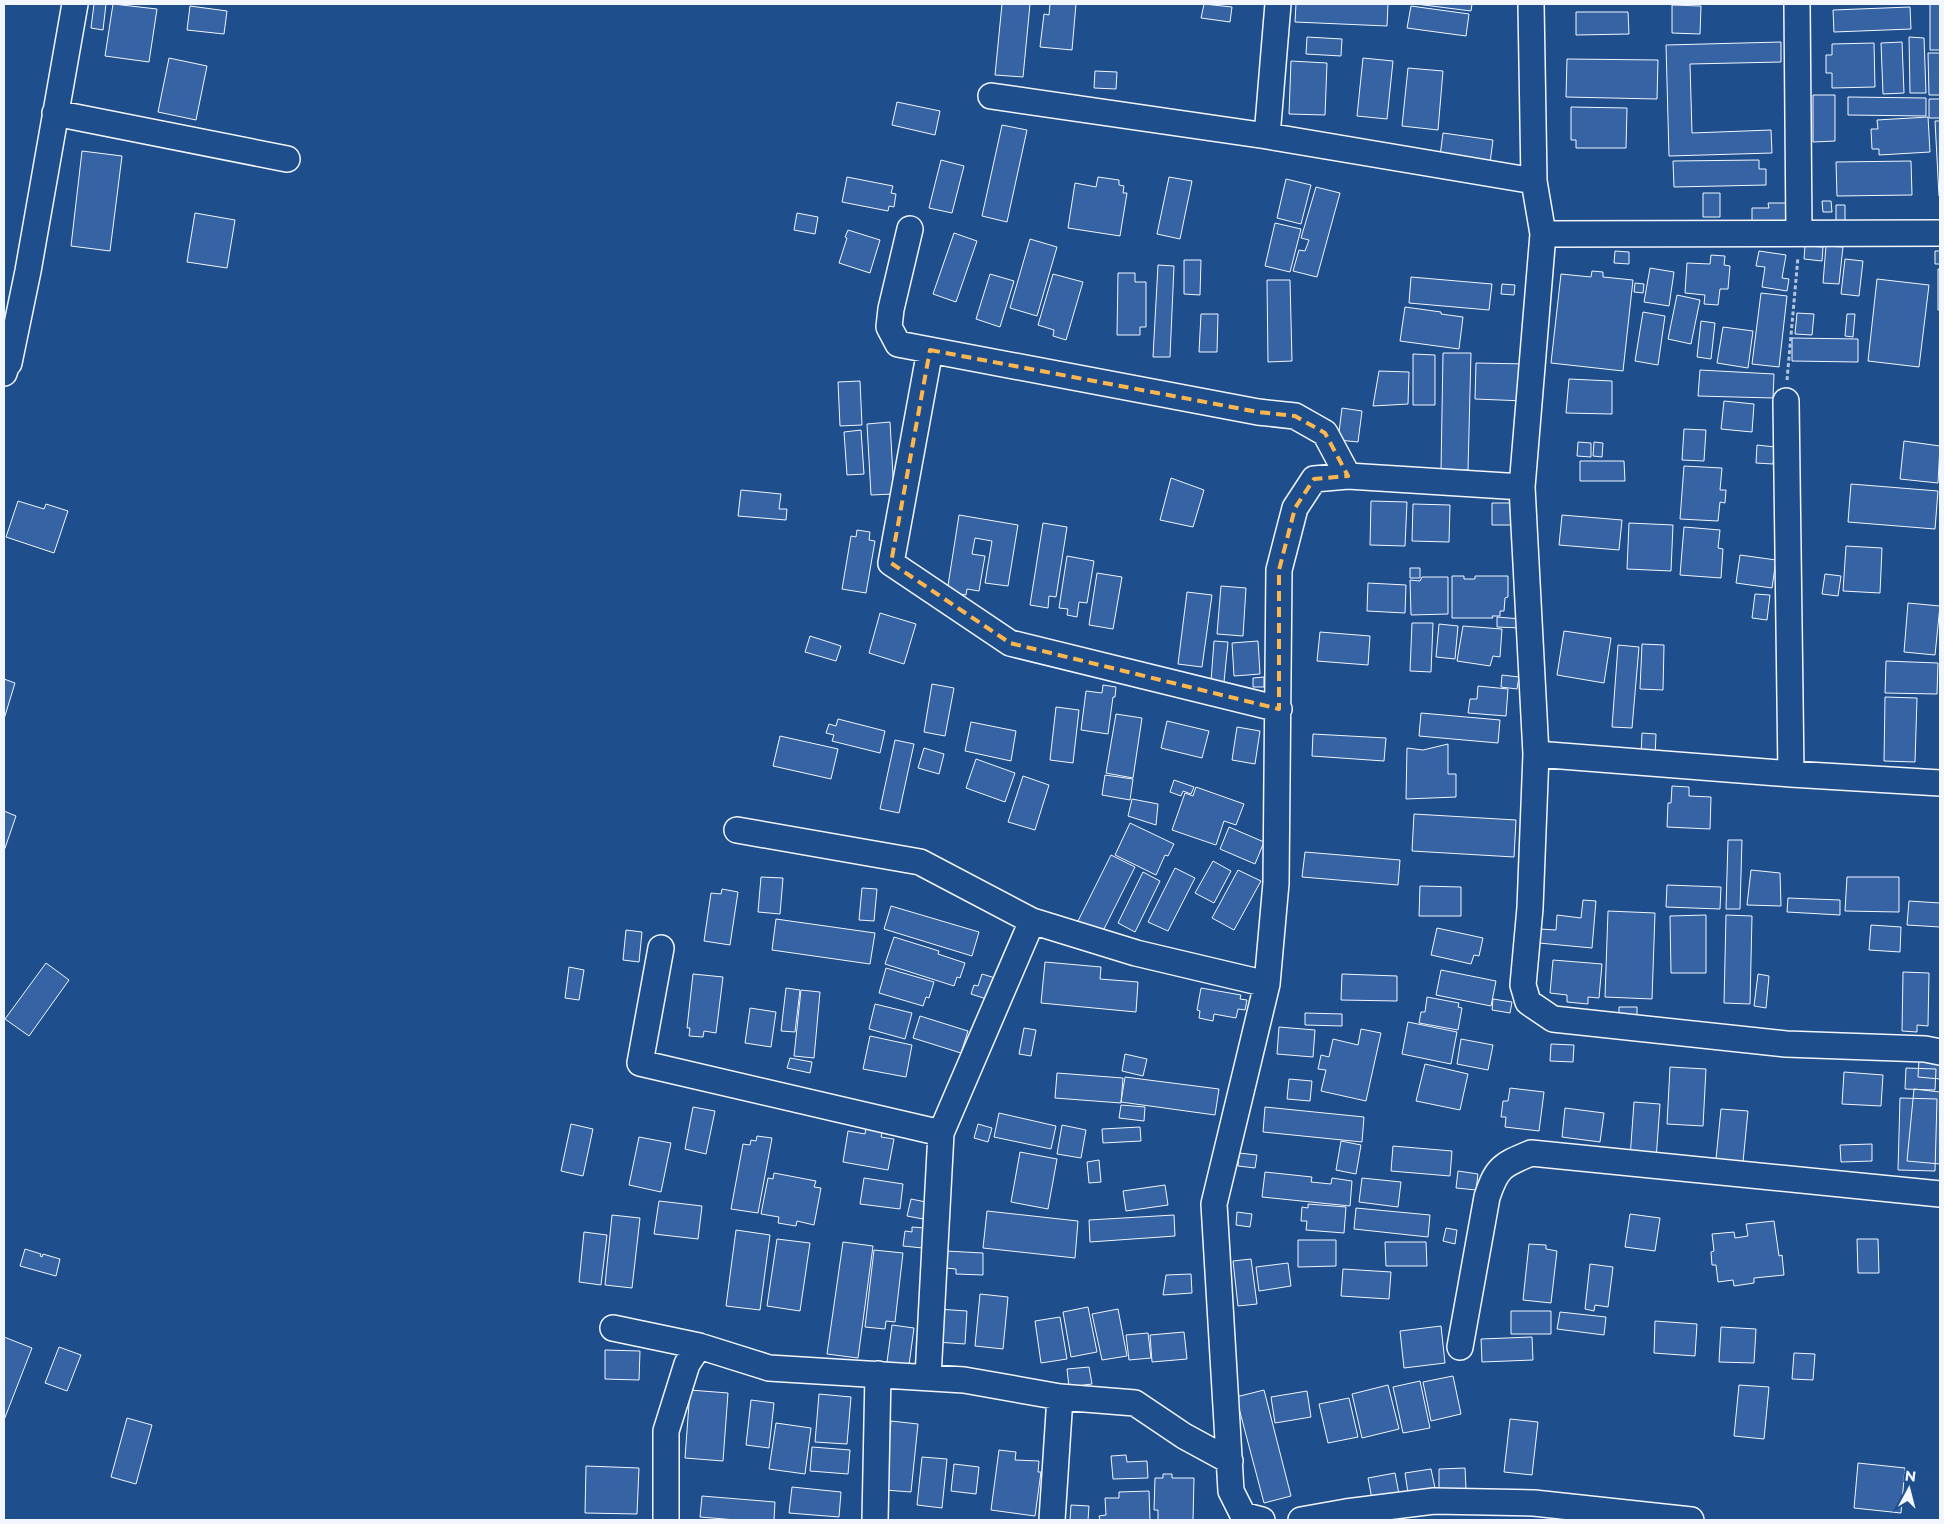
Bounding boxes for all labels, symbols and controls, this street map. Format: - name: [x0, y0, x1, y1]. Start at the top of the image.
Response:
- north arrow: [1884, 1464, 1934, 1514]
- text: N: [1904, 1466, 1917, 1486]

